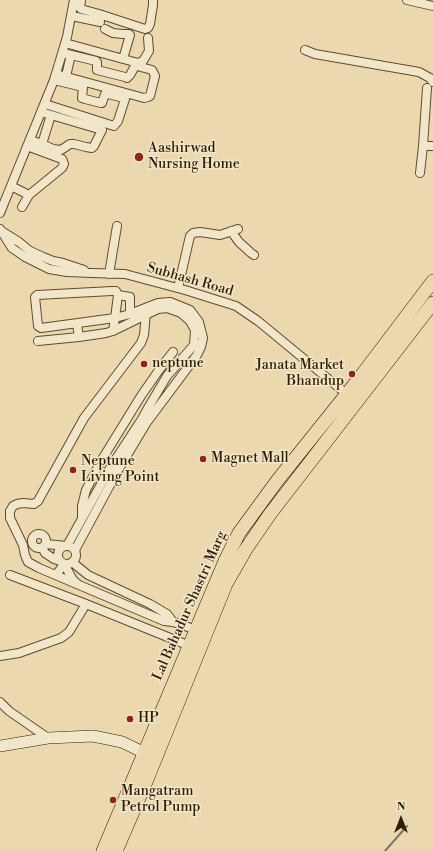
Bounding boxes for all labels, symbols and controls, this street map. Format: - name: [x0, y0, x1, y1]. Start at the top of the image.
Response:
- place label: Aashirwad Nursing Home: [148, 141, 240, 174]
- marker: Aashirwad Nursing Home: [133, 151, 145, 163]
- street label: Subhash Road: [145, 260, 235, 300]
- place label: neptune: [152, 356, 204, 372]
- place label: Janata Market Bhandup: [256, 358, 344, 390]
- marker: neptune: [139, 359, 149, 369]
- marker: Janata Market Bhandup: [347, 369, 357, 379]
- place label: Magnet Mall: [211, 451, 289, 467]
- place label: Neptune Living Point: [81, 454, 159, 486]
- marker: Magnet Mall: [198, 454, 208, 464]
- marker: Neptune Living Point: [68, 465, 78, 475]
- street label: Lal Bahadur Shastri Marg: [149, 529, 231, 683]
- place label: HP: [138, 711, 159, 727]
- marker: HP: [125, 714, 135, 724]
- place label: Mangatram Petrol Pump: [121, 784, 200, 816]
- marker: Mangatram Petrol Pump: [108, 795, 118, 805]
- north arrow: [381, 799, 421, 839]
- text: N: [397, 800, 405, 814]

